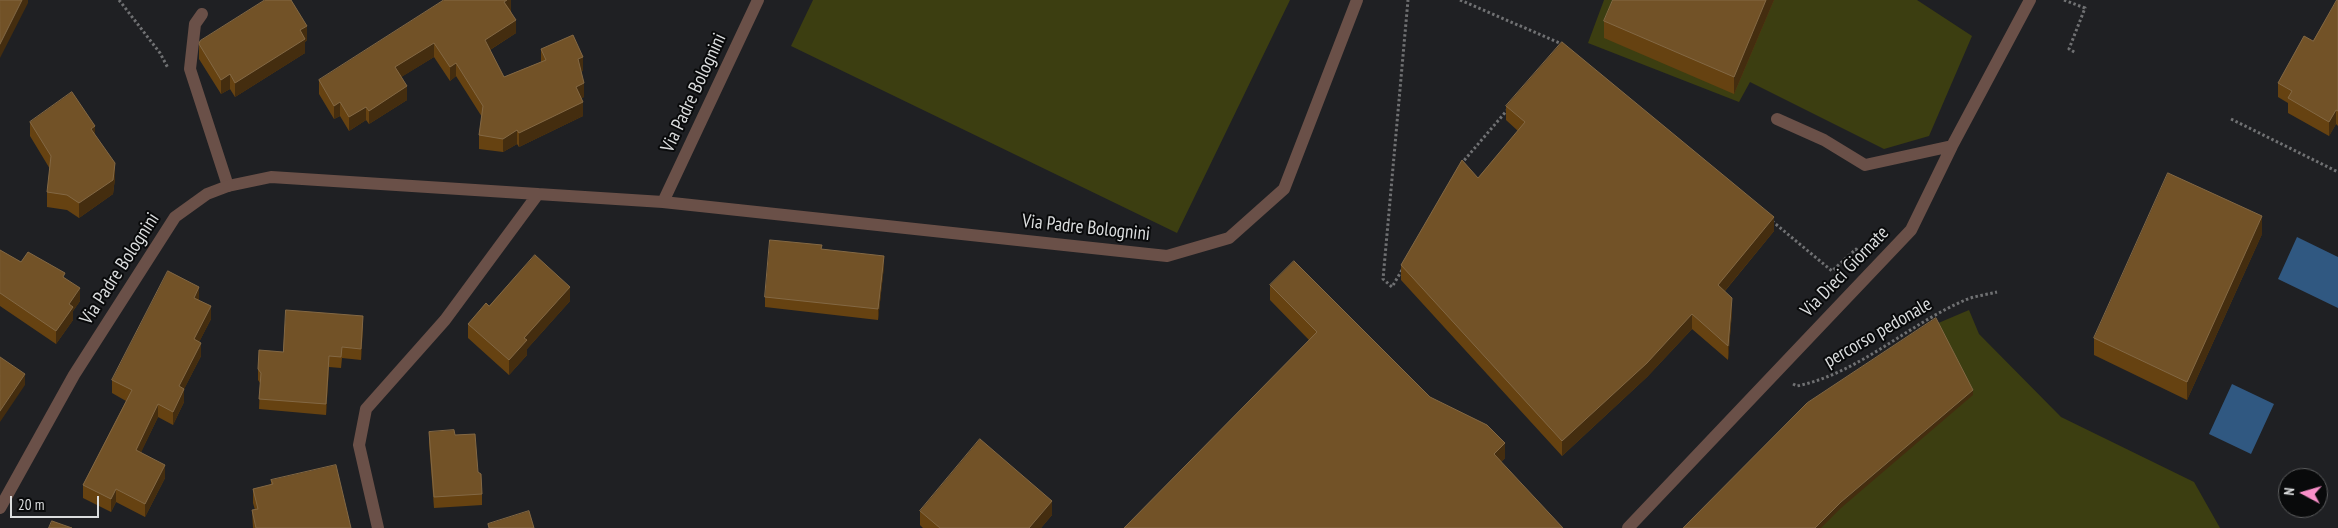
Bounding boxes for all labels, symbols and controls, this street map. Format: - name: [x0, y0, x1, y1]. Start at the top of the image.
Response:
- street label: Via Padre Bolognini: [657, 30, 731, 156]
- street label: Via Padre Bolognini: [75, 209, 165, 329]
- street label: Via Padre Bolognini: [1021, 210, 1151, 246]
- street label: Via Dieci Giornate: [1796, 222, 1894, 322]
- street label: percorso pedonale: [1820, 293, 1936, 373]
- north arrow: [2278, 468, 2328, 518]
- scale bar: [12, 486, 101, 518]
- text: N: [2280, 487, 2298, 496]
- text: 20 m: [18, 495, 44, 514]

